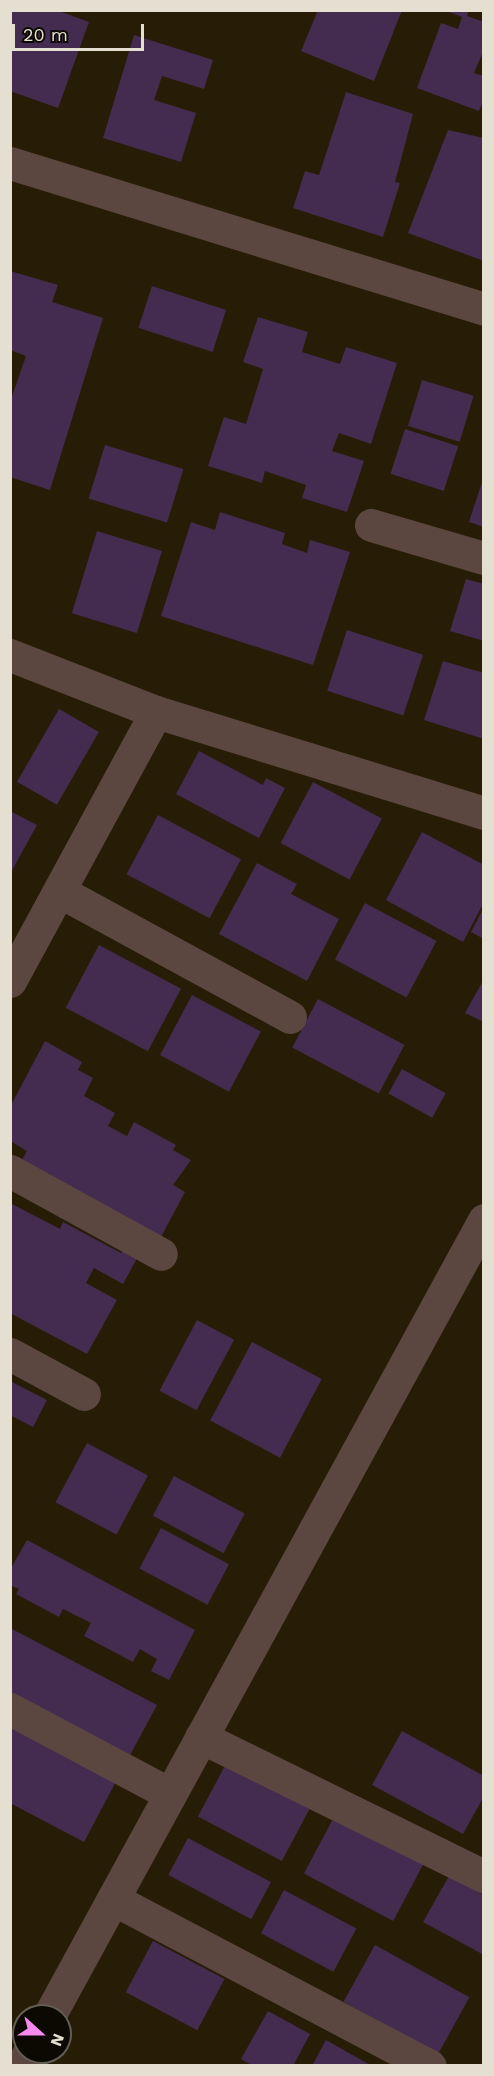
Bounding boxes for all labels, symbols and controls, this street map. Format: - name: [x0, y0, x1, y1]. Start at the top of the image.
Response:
- scale bar: [15, 12, 147, 50]
- text: 20 m: [23, 24, 68, 45]
- north arrow: [12, 2004, 72, 2064]
- text: N: [46, 2031, 68, 2049]

